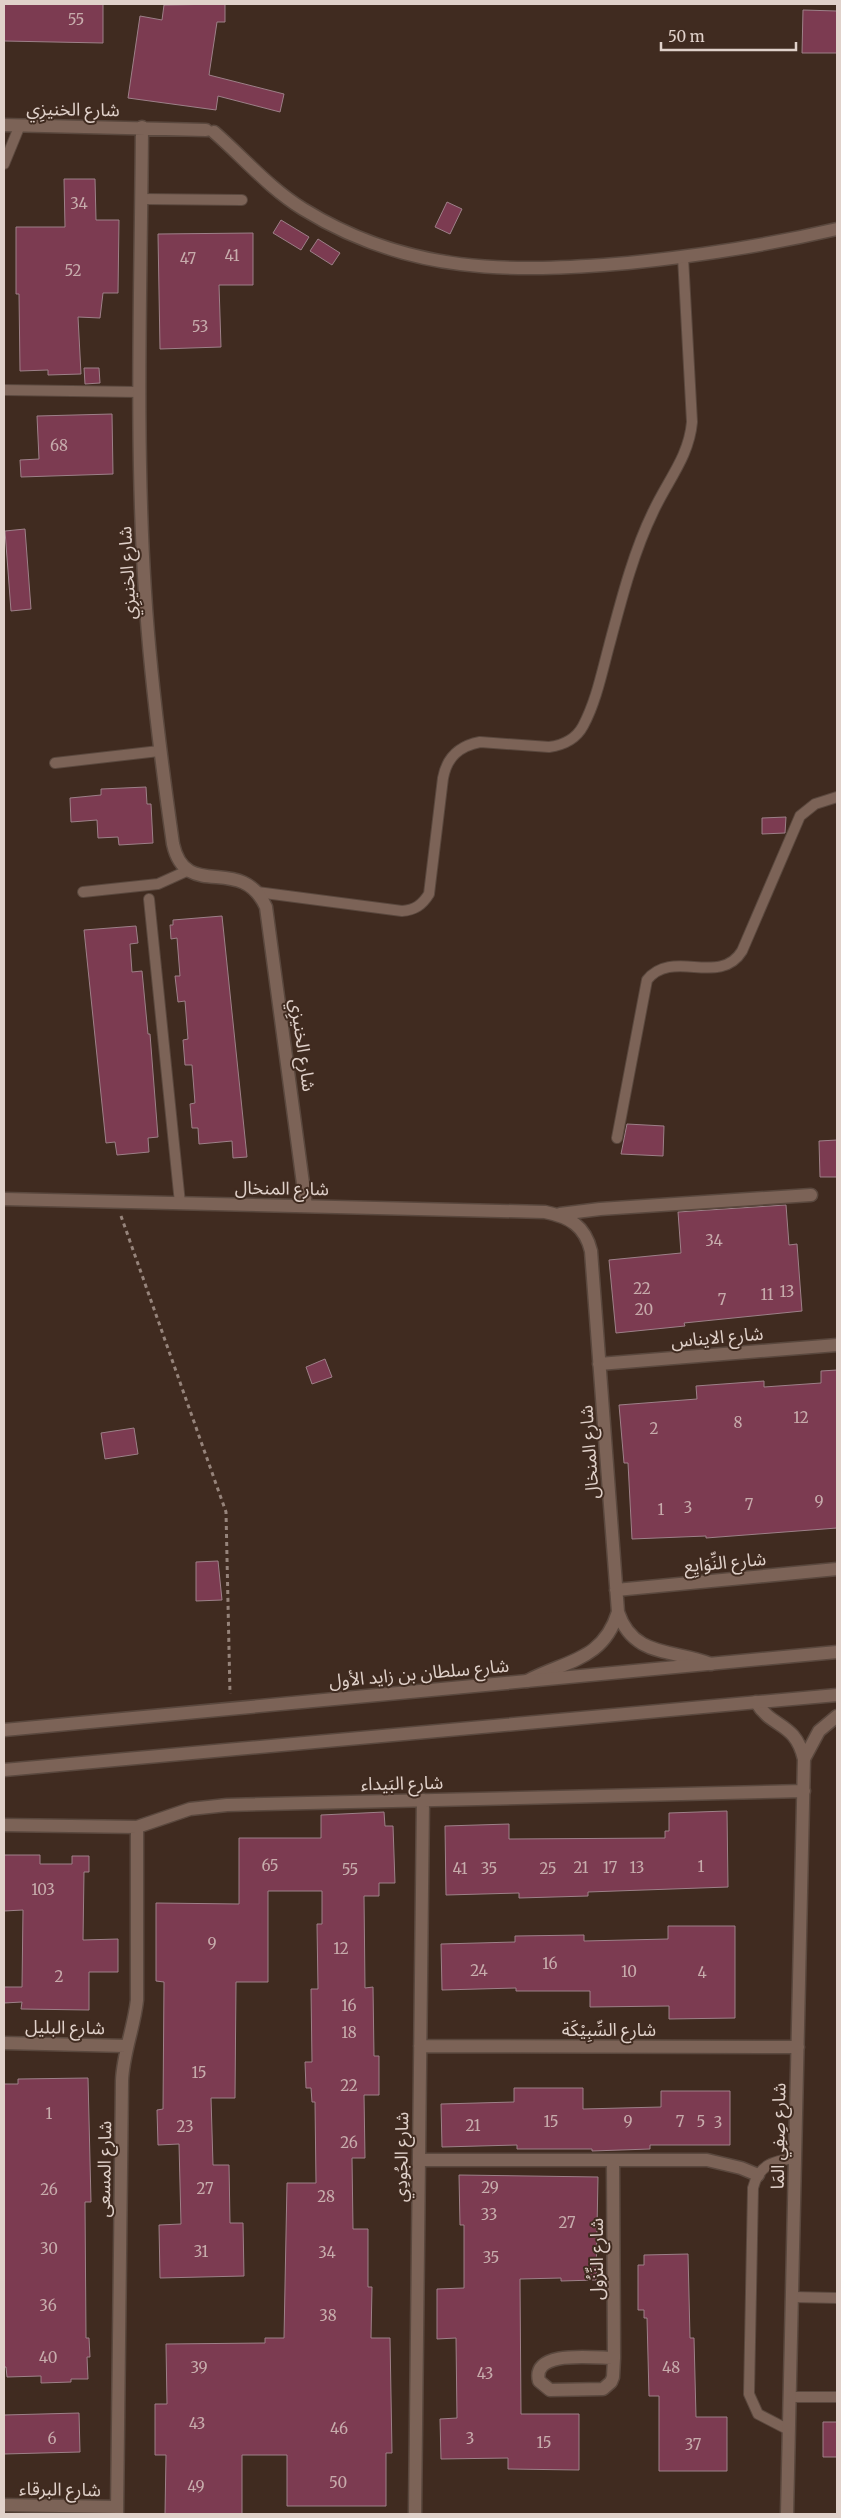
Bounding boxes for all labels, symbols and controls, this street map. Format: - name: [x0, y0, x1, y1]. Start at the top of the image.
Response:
- house number: 55: [68, 10, 84, 29]
- scale bar: [661, 20, 796, 52]
- text: 50 m: [668, 27, 705, 46]
- street label: شارع الخنيزِي: [26, 97, 120, 124]
- house number: 34: [70, 194, 88, 213]
- house number: 41: [225, 246, 240, 265]
- house number: 47: [180, 249, 197, 268]
- house number: 52: [64, 261, 82, 280]
- house number: 53: [192, 317, 208, 336]
- house number: 68: [50, 436, 68, 455]
- street label: شارع الخنيزِي: [113, 526, 144, 620]
- street label: شارع الخنيزِي: [282, 997, 321, 1093]
- street label: شارع المنخال: [235, 1176, 329, 1203]
- house number: 34: [705, 1231, 723, 1250]
- house number: 22: [633, 1279, 651, 1298]
- house number: 13: [780, 1282, 794, 1301]
- house number: 11: [760, 1285, 774, 1304]
- house number: 7: [718, 1290, 727, 1309]
- house number: 20: [635, 1300, 653, 1319]
- street label: شارع الايناس: [670, 1322, 764, 1355]
- street label: شارع المنخال: [574, 1404, 607, 1500]
- house number: 12: [793, 1408, 809, 1427]
- house number: 8: [734, 1413, 743, 1432]
- house number: 2: [650, 1419, 659, 1438]
- house number: 9: [814, 1492, 824, 1511]
- house number: 7: [745, 1495, 754, 1514]
- house number: 3: [684, 1498, 692, 1517]
- house number: 1: [658, 1500, 665, 1519]
- street label: شارع النِّوَايِع: [683, 1546, 767, 1580]
- street label: شارع سلطان بن زايد الأول: [328, 1654, 510, 1695]
- street label: شارع البَيداء: [361, 1771, 443, 1798]
- house number: 65: [261, 1856, 279, 1875]
- house number: 1: [698, 1857, 705, 1876]
- house number: 21: [573, 1858, 589, 1877]
- house number: 17: [603, 1858, 618, 1877]
- house number: 13: [630, 1858, 644, 1877]
- house number: 41: [453, 1859, 468, 1878]
- house number: 35: [481, 1859, 497, 1878]
- house number: 25: [539, 1859, 557, 1878]
- house number: 55: [342, 1860, 358, 1879]
- house number: 103: [31, 1880, 55, 1899]
- house number: 9: [207, 1934, 217, 1953]
- house number: 12: [333, 1939, 349, 1958]
- house number: 16: [542, 1954, 558, 1973]
- house number: 24: [470, 1961, 488, 1980]
- house number: 10: [621, 1962, 637, 1981]
- house number: 4: [697, 1963, 707, 1982]
- house number: 2: [55, 1967, 64, 1986]
- house number: 16: [341, 1996, 357, 2015]
- street label: شارع البليل: [25, 2015, 105, 2042]
- street label: شارع السِّبِيْكَة: [562, 2018, 656, 2044]
- house number: 18: [341, 2023, 357, 2042]
- house number: 15: [191, 2063, 207, 2082]
- house number: 22: [340, 2076, 358, 2095]
- street label: شارع صِفِي المَا: [766, 2082, 793, 2190]
- house number: 1: [46, 2104, 53, 2123]
- street label: شارع الجُودِي: [389, 2112, 416, 2203]
- house number: 15: [543, 2112, 559, 2131]
- house number: 9: [623, 2112, 633, 2131]
- house number: 7: [676, 2112, 685, 2131]
- house number: 5: [697, 2112, 705, 2131]
- house number: 3: [714, 2113, 722, 2132]
- house number: 21: [465, 2116, 481, 2135]
- house number: 23: [177, 2117, 193, 2136]
- street label: شارع المسعى: [92, 2120, 119, 2218]
- house number: 26: [340, 2133, 358, 2152]
- house number: 29: [481, 2178, 499, 2197]
- house number: 27: [197, 2179, 214, 2198]
- house number: 26: [40, 2180, 58, 2199]
- house number: 28: [317, 2187, 335, 2206]
- house number: 33: [481, 2205, 497, 2224]
- house number: 27: [559, 2213, 576, 2232]
- street label: شارع النِّزُول: [584, 2218, 611, 2300]
- house number: 30: [40, 2239, 58, 2258]
- house number: 31: [194, 2242, 209, 2261]
- house number: 34: [318, 2243, 336, 2262]
- house number: 35: [483, 2248, 499, 2267]
- house number: 36: [39, 2296, 57, 2315]
- house number: 38: [319, 2306, 337, 2325]
- house number: 40: [39, 2348, 57, 2367]
- house number: 39: [190, 2358, 208, 2377]
- house number: 48: [662, 2358, 680, 2377]
- house number: 43: [477, 2364, 493, 2383]
- house number: 43: [189, 2414, 205, 2433]
- house number: 46: [330, 2419, 348, 2438]
- house number: 6: [47, 2429, 57, 2448]
- house number: 3: [466, 2429, 474, 2448]
- house number: 15: [536, 2433, 552, 2452]
- house number: 37: [685, 2435, 702, 2454]
- house number: 50: [329, 2473, 347, 2492]
- street label: شارع البرقاء: [19, 2477, 101, 2504]
- house number: 49: [187, 2477, 205, 2496]

